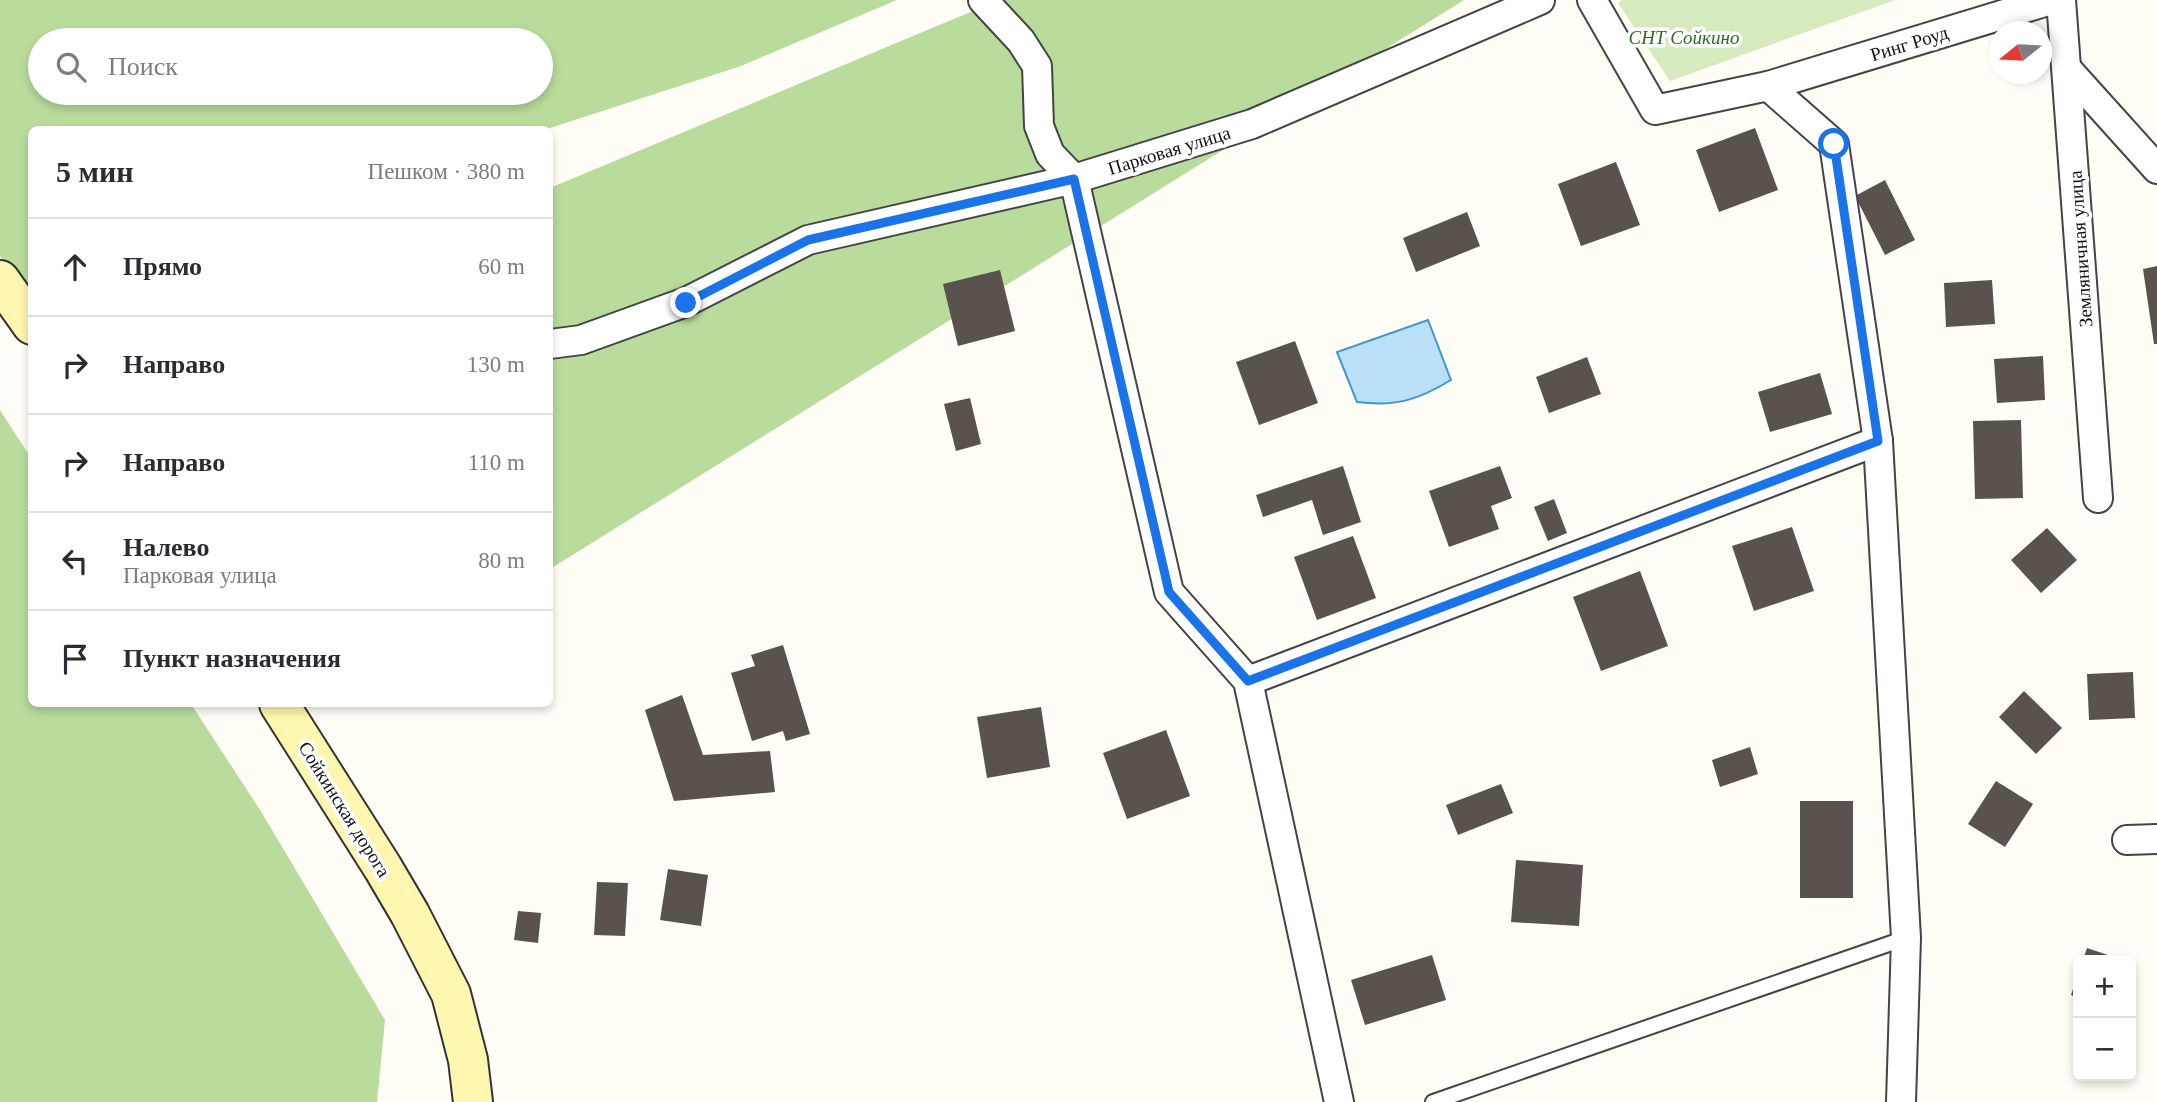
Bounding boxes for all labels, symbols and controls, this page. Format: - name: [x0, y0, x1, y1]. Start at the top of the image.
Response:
- north arrow: [1989, 21, 2052, 84]
- street label: Ринг Роуд: [1868, 22, 1951, 65]
- park label: СНТ Сойкино: [1629, 27, 1739, 48]
- search box: [28, 28, 553, 105]
- icon: search: [52, 48, 90, 86]
- text: Поиск: [108, 52, 178, 81]
- street label: Парковая улица: [1105, 122, 1233, 179]
- route start: [1818, 128, 1849, 159]
- text: 5 мин: [56, 155, 134, 188]
- text: Пешком · 380 m: [368, 159, 525, 184]
- street label: Земляничная улица: [2065, 169, 2096, 328]
- icon: ahead: [56, 248, 94, 286]
- text: Прямо: [123, 252, 202, 281]
- text: 60 m: [478, 254, 525, 279]
- route end: [670, 287, 701, 318]
- icon: right: [56, 346, 94, 384]
- text: Направо: [123, 350, 225, 379]
- text: 130 m: [467, 352, 525, 377]
- icon: right: [56, 444, 94, 482]
- text: Направо: [123, 448, 225, 477]
- text: 110 m: [468, 450, 525, 475]
- text: Налево: [123, 533, 209, 562]
- icon: left: [56, 542, 94, 580]
- text: 80 m: [478, 548, 525, 573]
- text: Парковая улица: [123, 563, 277, 588]
- icon: arrive: [56, 640, 94, 678]
- text: Пункт назначения: [123, 644, 341, 673]
- street label: Сойкинская дорога: [294, 738, 395, 881]
- map controls: [2073, 955, 2136, 1081]
- button: +: [2073, 955, 2136, 1018]
- button: −: [2073, 1018, 2136, 1081]

